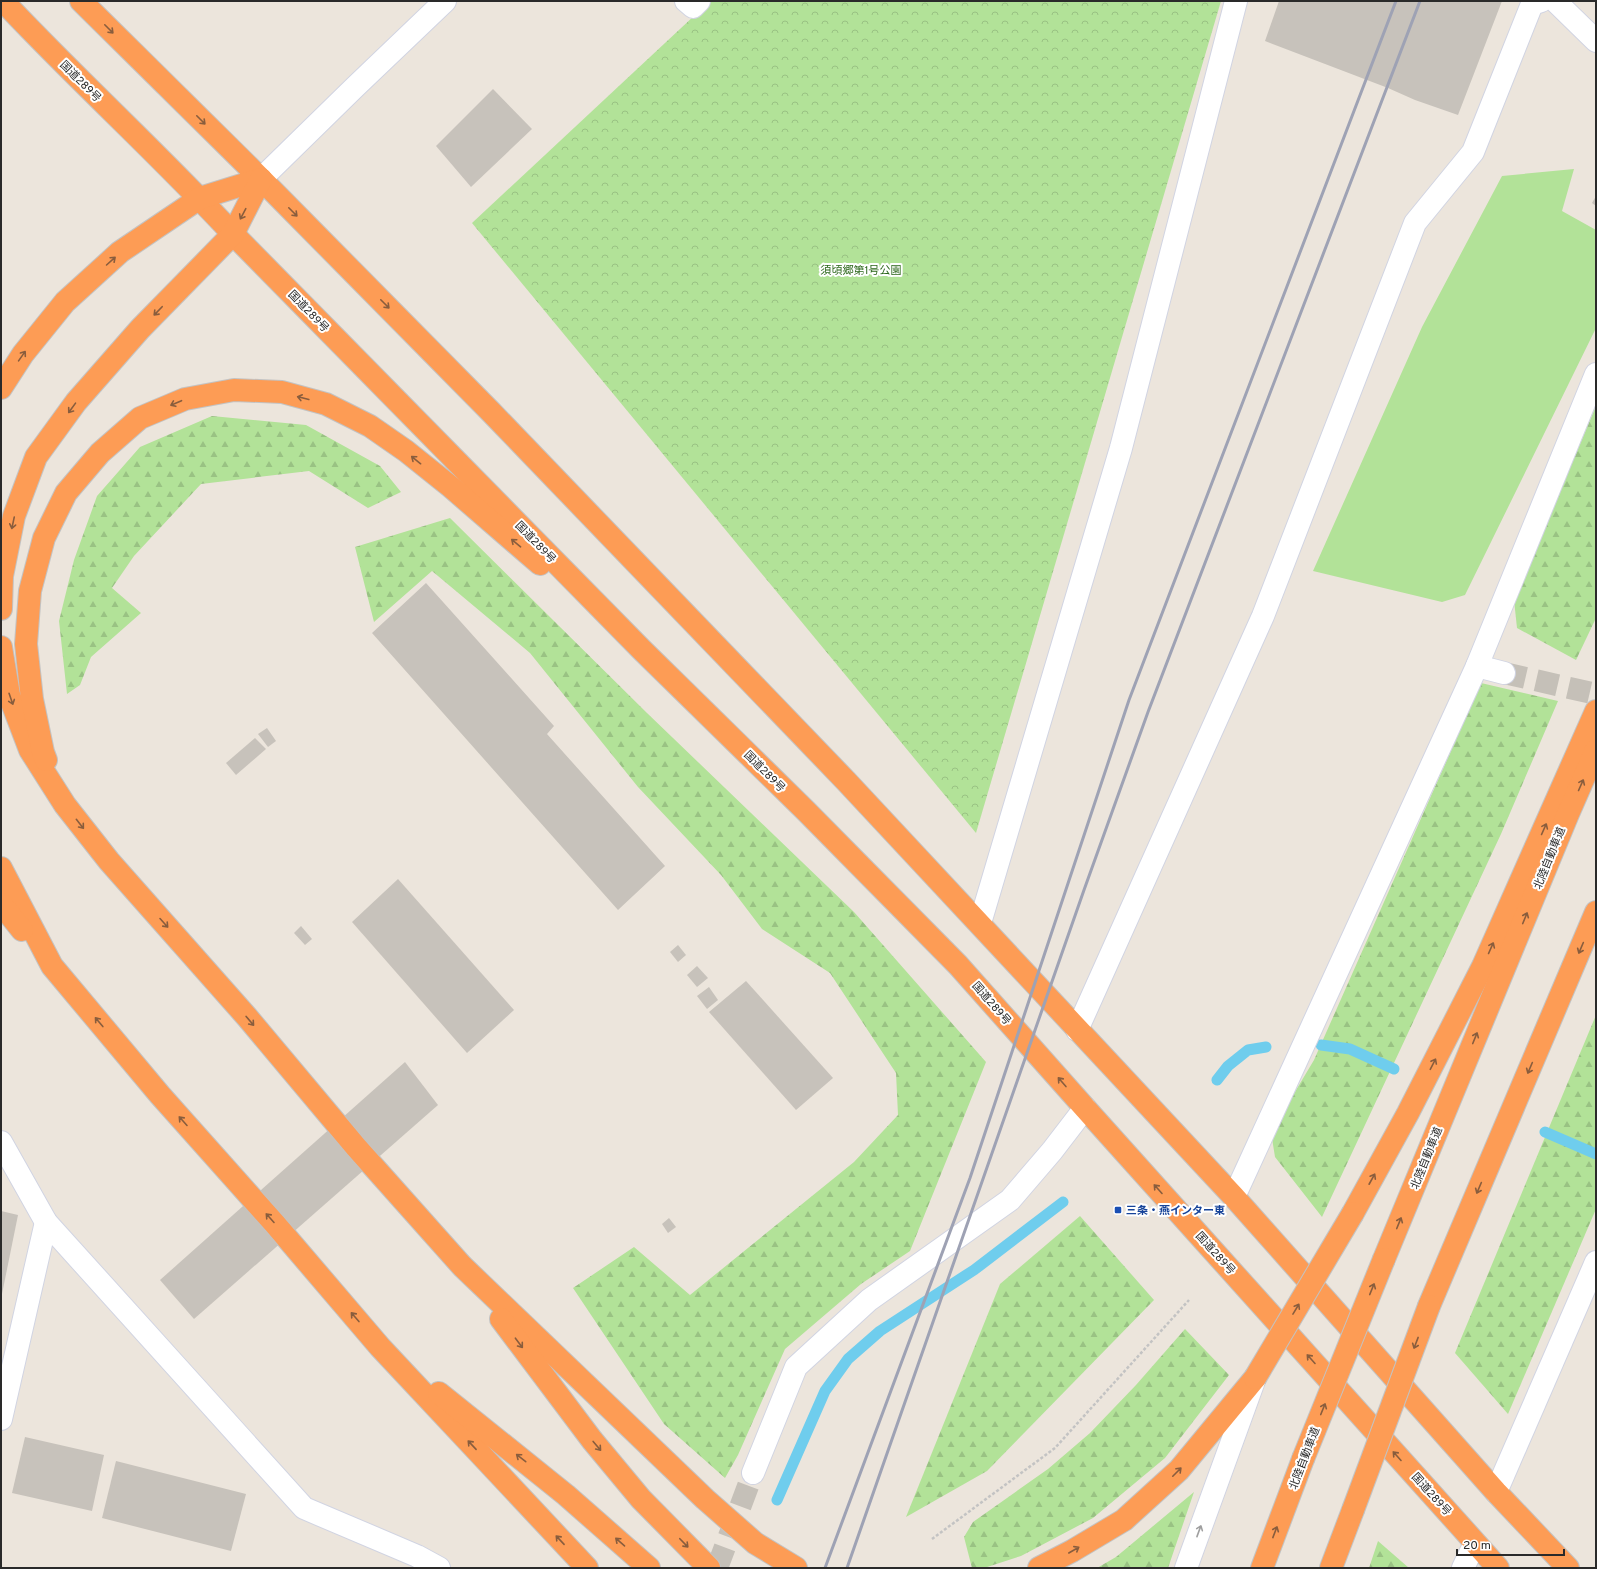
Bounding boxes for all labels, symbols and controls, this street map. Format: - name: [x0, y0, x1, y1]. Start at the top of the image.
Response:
- one-way arrow: [104, 24, 114, 33]
- street label: 国道289号: [57, 58, 104, 105]
- one-way arrow: [196, 115, 206, 125]
- one-way arrow: [288, 207, 298, 217]
- one-way arrow: [239, 208, 247, 220]
- one-way arrow: [105, 256, 116, 265]
- park label: 須頃郷第1号公園: [820, 264, 902, 278]
- street label: 国道289号: [285, 288, 332, 336]
- one-way arrow: [380, 299, 390, 309]
- one-way arrow: [153, 306, 163, 316]
- one-way arrow: [18, 350, 27, 361]
- one-way arrow: [297, 394, 310, 401]
- one-way arrow: [170, 400, 182, 407]
- one-way arrow: [68, 402, 76, 413]
- one-way arrow: [411, 455, 422, 464]
- one-way arrow: [9, 516, 17, 529]
- street label: 国道289号: [512, 519, 559, 567]
- one-way arrow: [510, 539, 521, 548]
- one-way arrow: [7, 693, 15, 705]
- street label: 国道289号: [741, 748, 788, 795]
- one-way arrow: [1577, 779, 1585, 791]
- one-way arrow: [75, 819, 84, 830]
- one-way arrow: [1541, 823, 1548, 835]
- street label: 北陸自動車道: [1531, 825, 1569, 892]
- one-way arrow: [1522, 912, 1529, 924]
- one-way arrow: [159, 918, 168, 928]
- one-way arrow: [1488, 942, 1495, 954]
- one-way arrow: [1577, 942, 1584, 954]
- street label: 国道289号: [969, 979, 1014, 1028]
- one-way arrow: [246, 1015, 255, 1026]
- one-way arrow: [95, 1017, 104, 1028]
- one-way arrow: [1472, 1032, 1480, 1044]
- one-way arrow: [1430, 1058, 1437, 1070]
- one-way arrow: [1526, 1061, 1533, 1073]
- one-way arrow: [1057, 1077, 1067, 1087]
- one-way arrow: [179, 1116, 188, 1126]
- street label: 北陸自動車道: [1408, 1125, 1446, 1192]
- one-way arrow: [1368, 1173, 1376, 1185]
- one-way arrow: [1475, 1181, 1483, 1193]
- one-way arrow: [1154, 1184, 1163, 1194]
- place label: 三条・燕インター東: [1126, 1204, 1225, 1218]
- marker: 三条・燕インター東: [1113, 1205, 1123, 1215]
- one-way arrow: [265, 1213, 275, 1223]
- one-way arrow: [1395, 1217, 1403, 1229]
- street label: 国道289号: [1192, 1229, 1238, 1278]
- one-way arrow: [1368, 1283, 1376, 1295]
- one-way arrow: [1292, 1304, 1300, 1315]
- one-way arrow: [350, 1312, 359, 1322]
- one-way arrow: [1411, 1336, 1419, 1348]
- one-way arrow: [515, 1337, 523, 1348]
- one-way arrow: [1306, 1354, 1315, 1364]
- one-way arrow: [1320, 1404, 1327, 1416]
- street label: 北陸自動車道: [1287, 1425, 1323, 1492]
- one-way arrow: [467, 1439, 476, 1450]
- one-way arrow: [592, 1441, 601, 1452]
- one-way arrow: [1393, 1451, 1402, 1461]
- one-way arrow: [515, 1454, 526, 1463]
- one-way arrow: [1172, 1467, 1182, 1477]
- street label: 国道289号: [1408, 1470, 1454, 1519]
- one-way arrow: [1196, 1526, 1204, 1538]
- one-way arrow: [1272, 1526, 1280, 1538]
- scale bar: [1457, 1531, 1564, 1557]
- one-way arrow: [556, 1534, 565, 1545]
- one-way arrow: [615, 1537, 626, 1546]
- one-way arrow: [679, 1538, 689, 1548]
- text: 20 m: [1463, 1538, 1491, 1554]
- one-way arrow: [1068, 1546, 1080, 1554]

